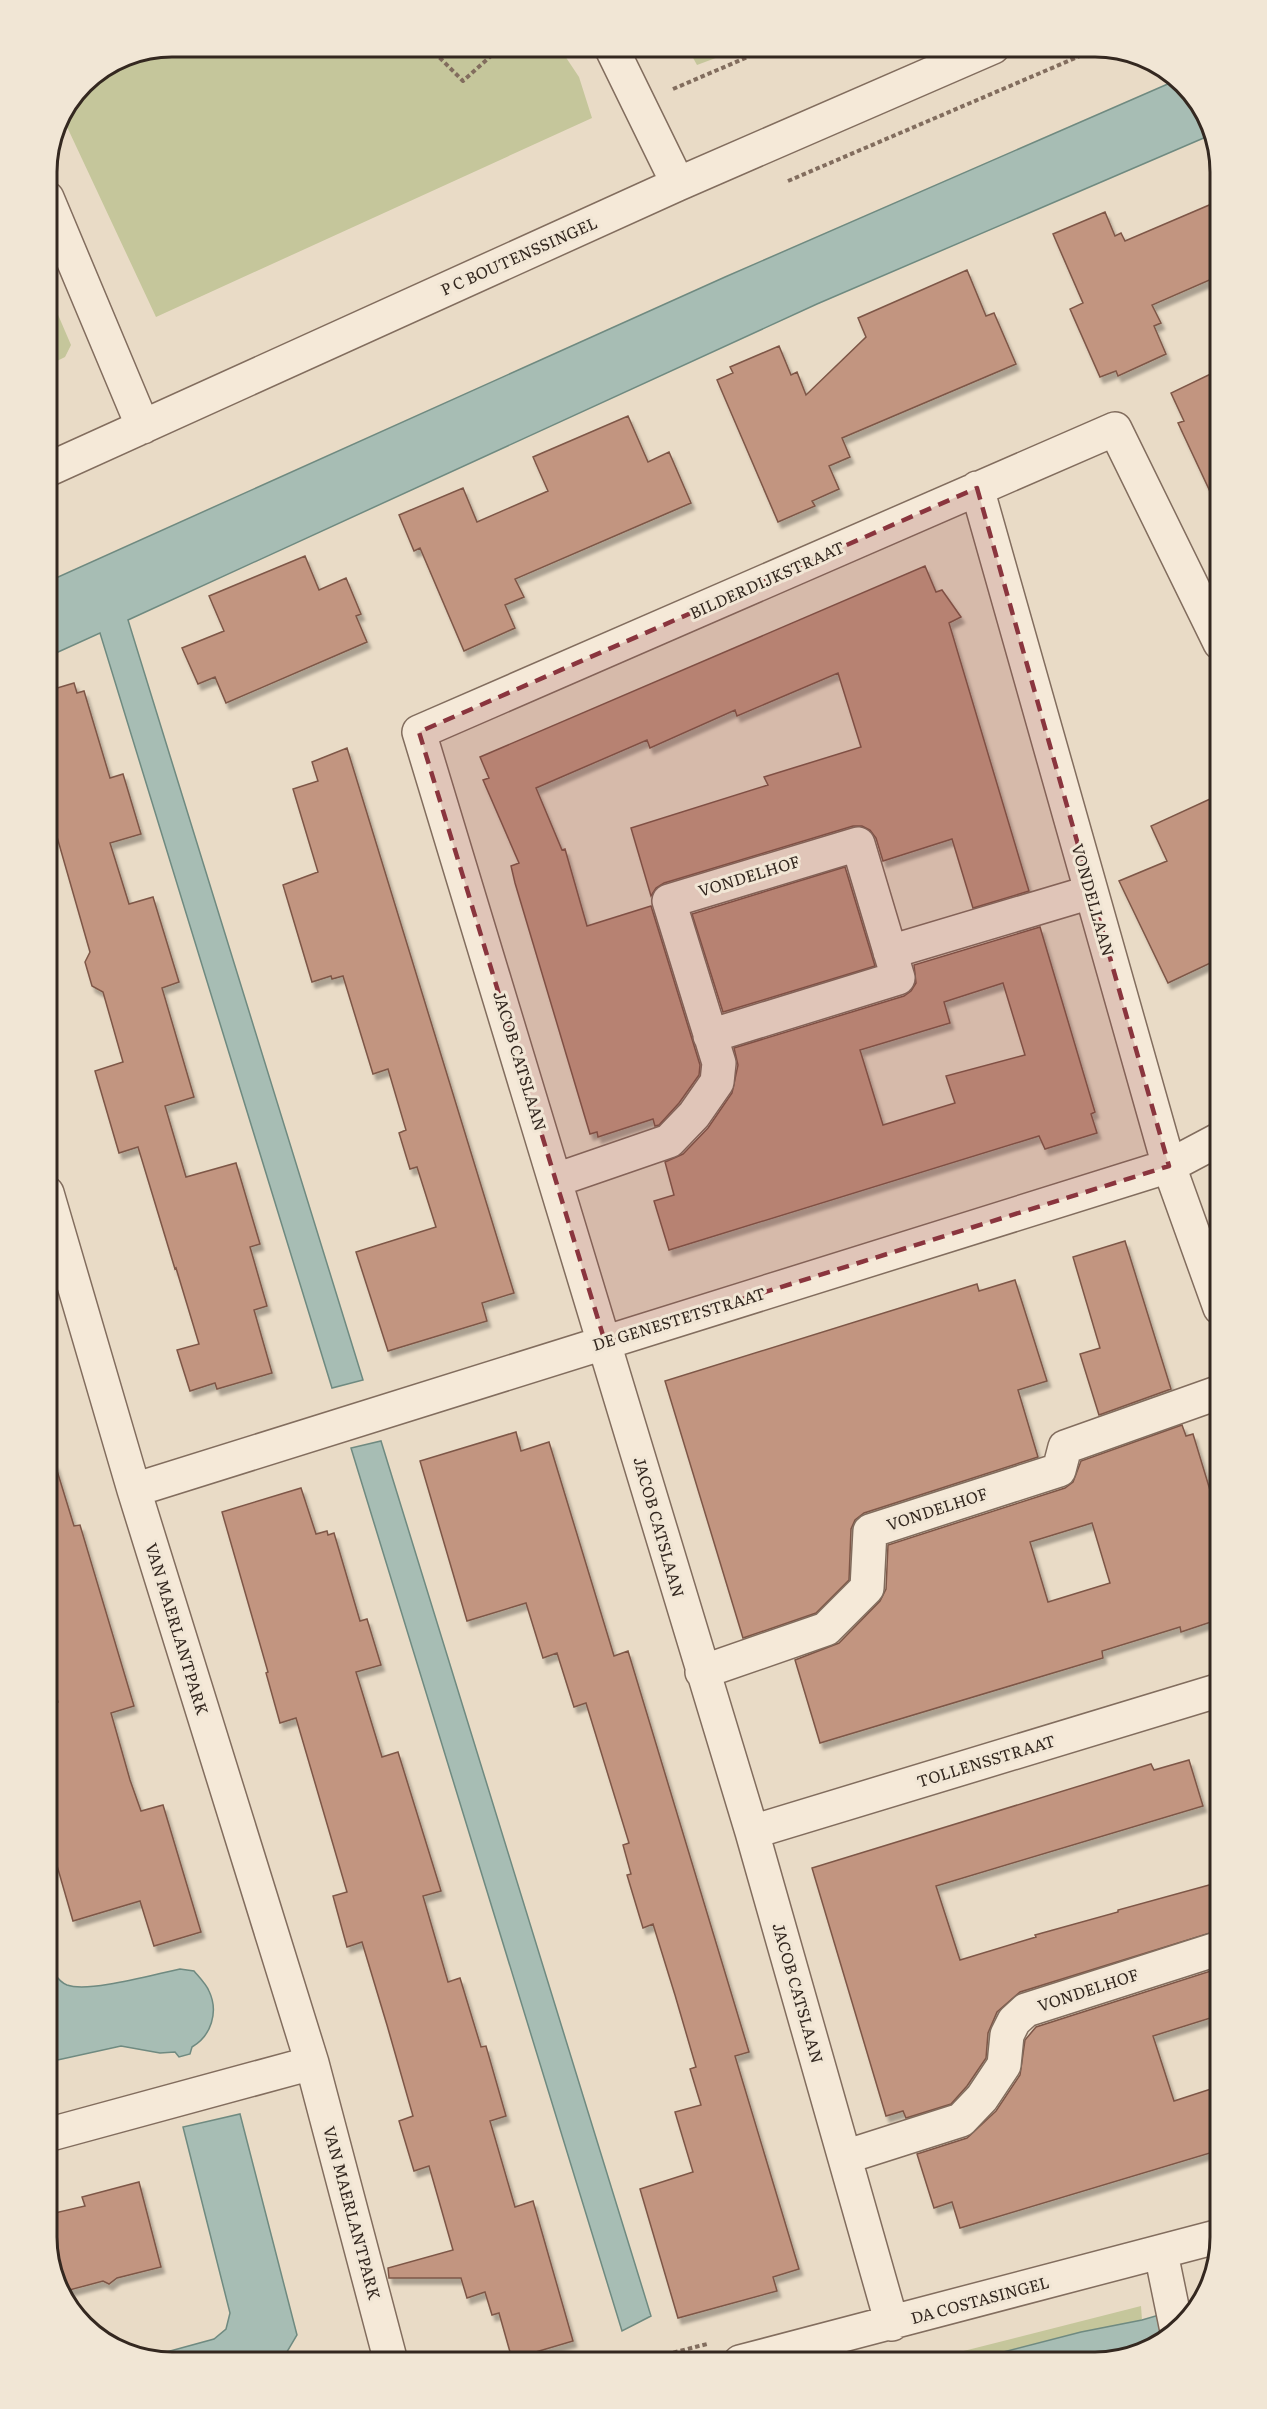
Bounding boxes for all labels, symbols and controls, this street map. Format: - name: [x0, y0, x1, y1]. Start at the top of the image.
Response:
- street label: P C BOUTENSSINGEL: [436, 210, 601, 301]
- street label: BILDERDIJKSTRAAT: [685, 534, 848, 624]
- street label: VONDELLAAN: [1066, 840, 1122, 959]
- street label: VONDELHOF: [695, 848, 803, 902]
- street label: JACOB CATSLAAN: [488, 988, 554, 1134]
- street label: DE GENESTETSTRAAT: [589, 1280, 768, 1356]
- street label: JACOB CATSLAAN: [628, 1454, 692, 1600]
- street label: VONDELHOF: [883, 1480, 990, 1536]
- street label: VAN MAERLANTPARK: [140, 1540, 216, 1718]
- street label: TOLLENSSTRAAT: [913, 1728, 1058, 1793]
- street label: JACOB CATSLAAN: [767, 1920, 831, 2066]
- street label: VONDELHOF: [1034, 1961, 1141, 2017]
- street label: VAN MAERLANTPARK: [318, 2123, 388, 2302]
- street label: DA COSTASINGEL: [908, 2269, 1052, 2329]

